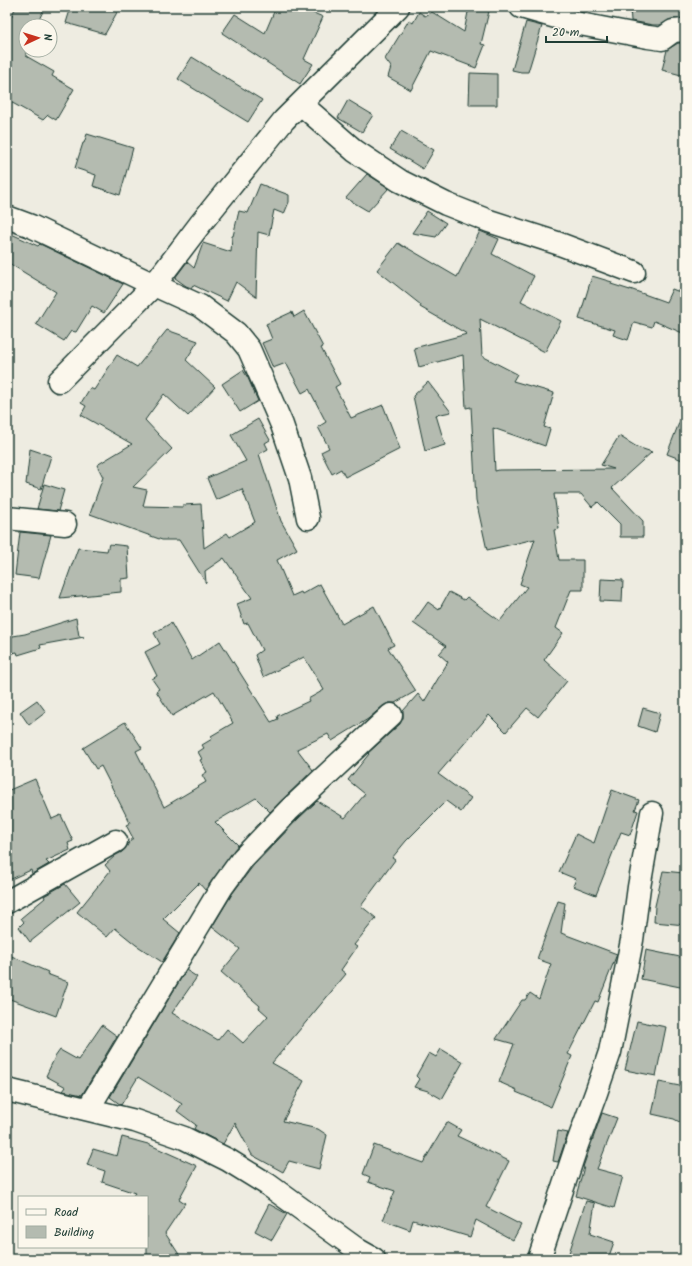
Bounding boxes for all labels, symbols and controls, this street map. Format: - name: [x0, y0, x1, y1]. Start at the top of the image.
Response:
- north arrow: [18, 18, 58, 58]
- scale bar: [546, 18, 607, 44]
- text: 20 m: [552, 23, 580, 42]
- text: N: [38, 33, 56, 42]
- legend: [18, 1196, 148, 1248]
- text: Road: [54, 1203, 79, 1222]
- text: Building: [54, 1223, 94, 1242]

